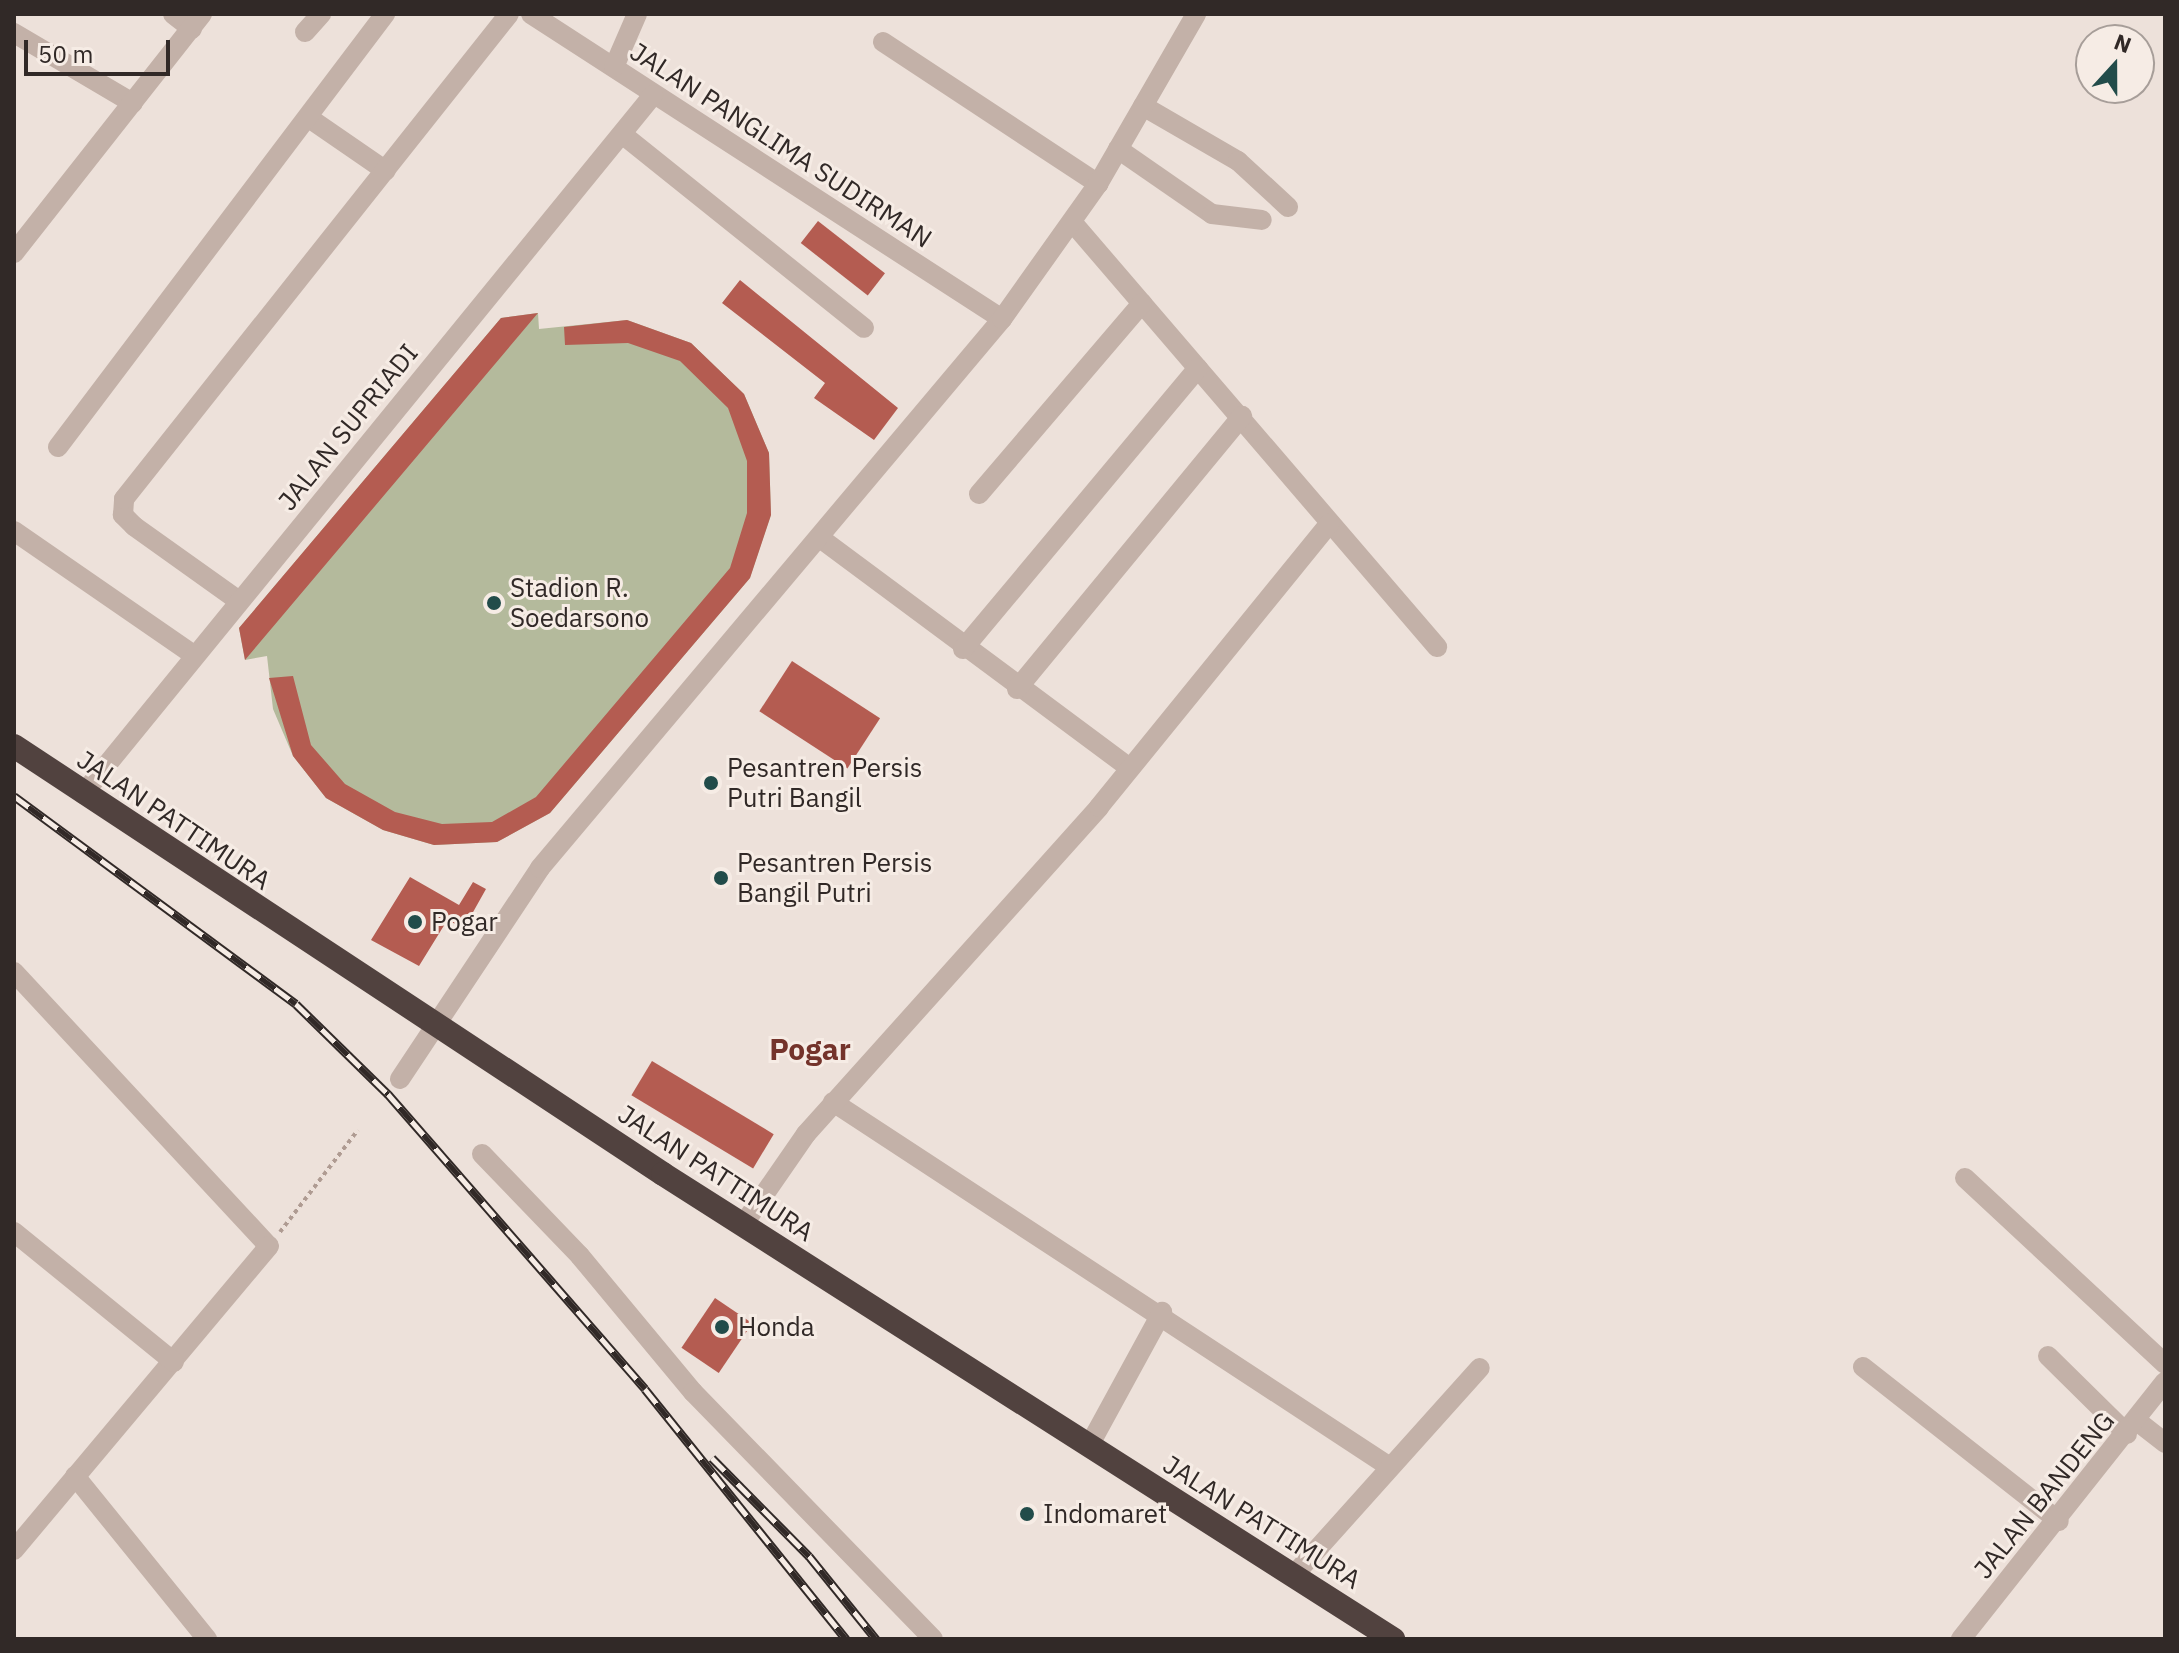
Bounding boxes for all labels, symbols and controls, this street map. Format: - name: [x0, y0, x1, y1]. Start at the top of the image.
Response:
- scale bar: [28, 24, 174, 74]
- north arrow: [2075, 24, 2155, 104]
- text: N: [2110, 27, 2136, 59]
- street label: JALAN PANGLIMA SUDIRMAN: [625, 36, 937, 254]
- text: 50 m: [38, 38, 93, 70]
- street label: JALAN SUPRIADI: [272, 338, 424, 516]
- place label: Stadion R. Soedarsono: [510, 572, 649, 634]
- marker: Stadion R. Soedarsono: [485, 594, 503, 612]
- street label: JALAN PATTIMURA: [71, 744, 277, 896]
- place label: Pesantren Persis Putri Bangil: [727, 752, 922, 814]
- marker: Pesantren Persis Putri Bangil: [702, 774, 720, 792]
- place label: Pesantren Persis Bangil Putri: [737, 847, 932, 908]
- marker: Pesantren Persis Bangil Putri: [712, 869, 730, 887]
- place label: Pogar: [431, 906, 498, 938]
- marker: Pogar: [406, 913, 424, 931]
- district label: Pogar: [769, 1031, 851, 1067]
- street label: JALAN PATTIMURA: [612, 1098, 820, 1248]
- place label: Honda: [738, 1311, 815, 1343]
- marker: Honda: [713, 1318, 731, 1336]
- street label: JALAN BANDENG: [1967, 1405, 2121, 1585]
- street label: JALAN PATTIMURA: [1158, 1449, 1366, 1595]
- place label: Indomaret: [1043, 1498, 1167, 1530]
- marker: Indomaret: [1018, 1505, 1036, 1523]

